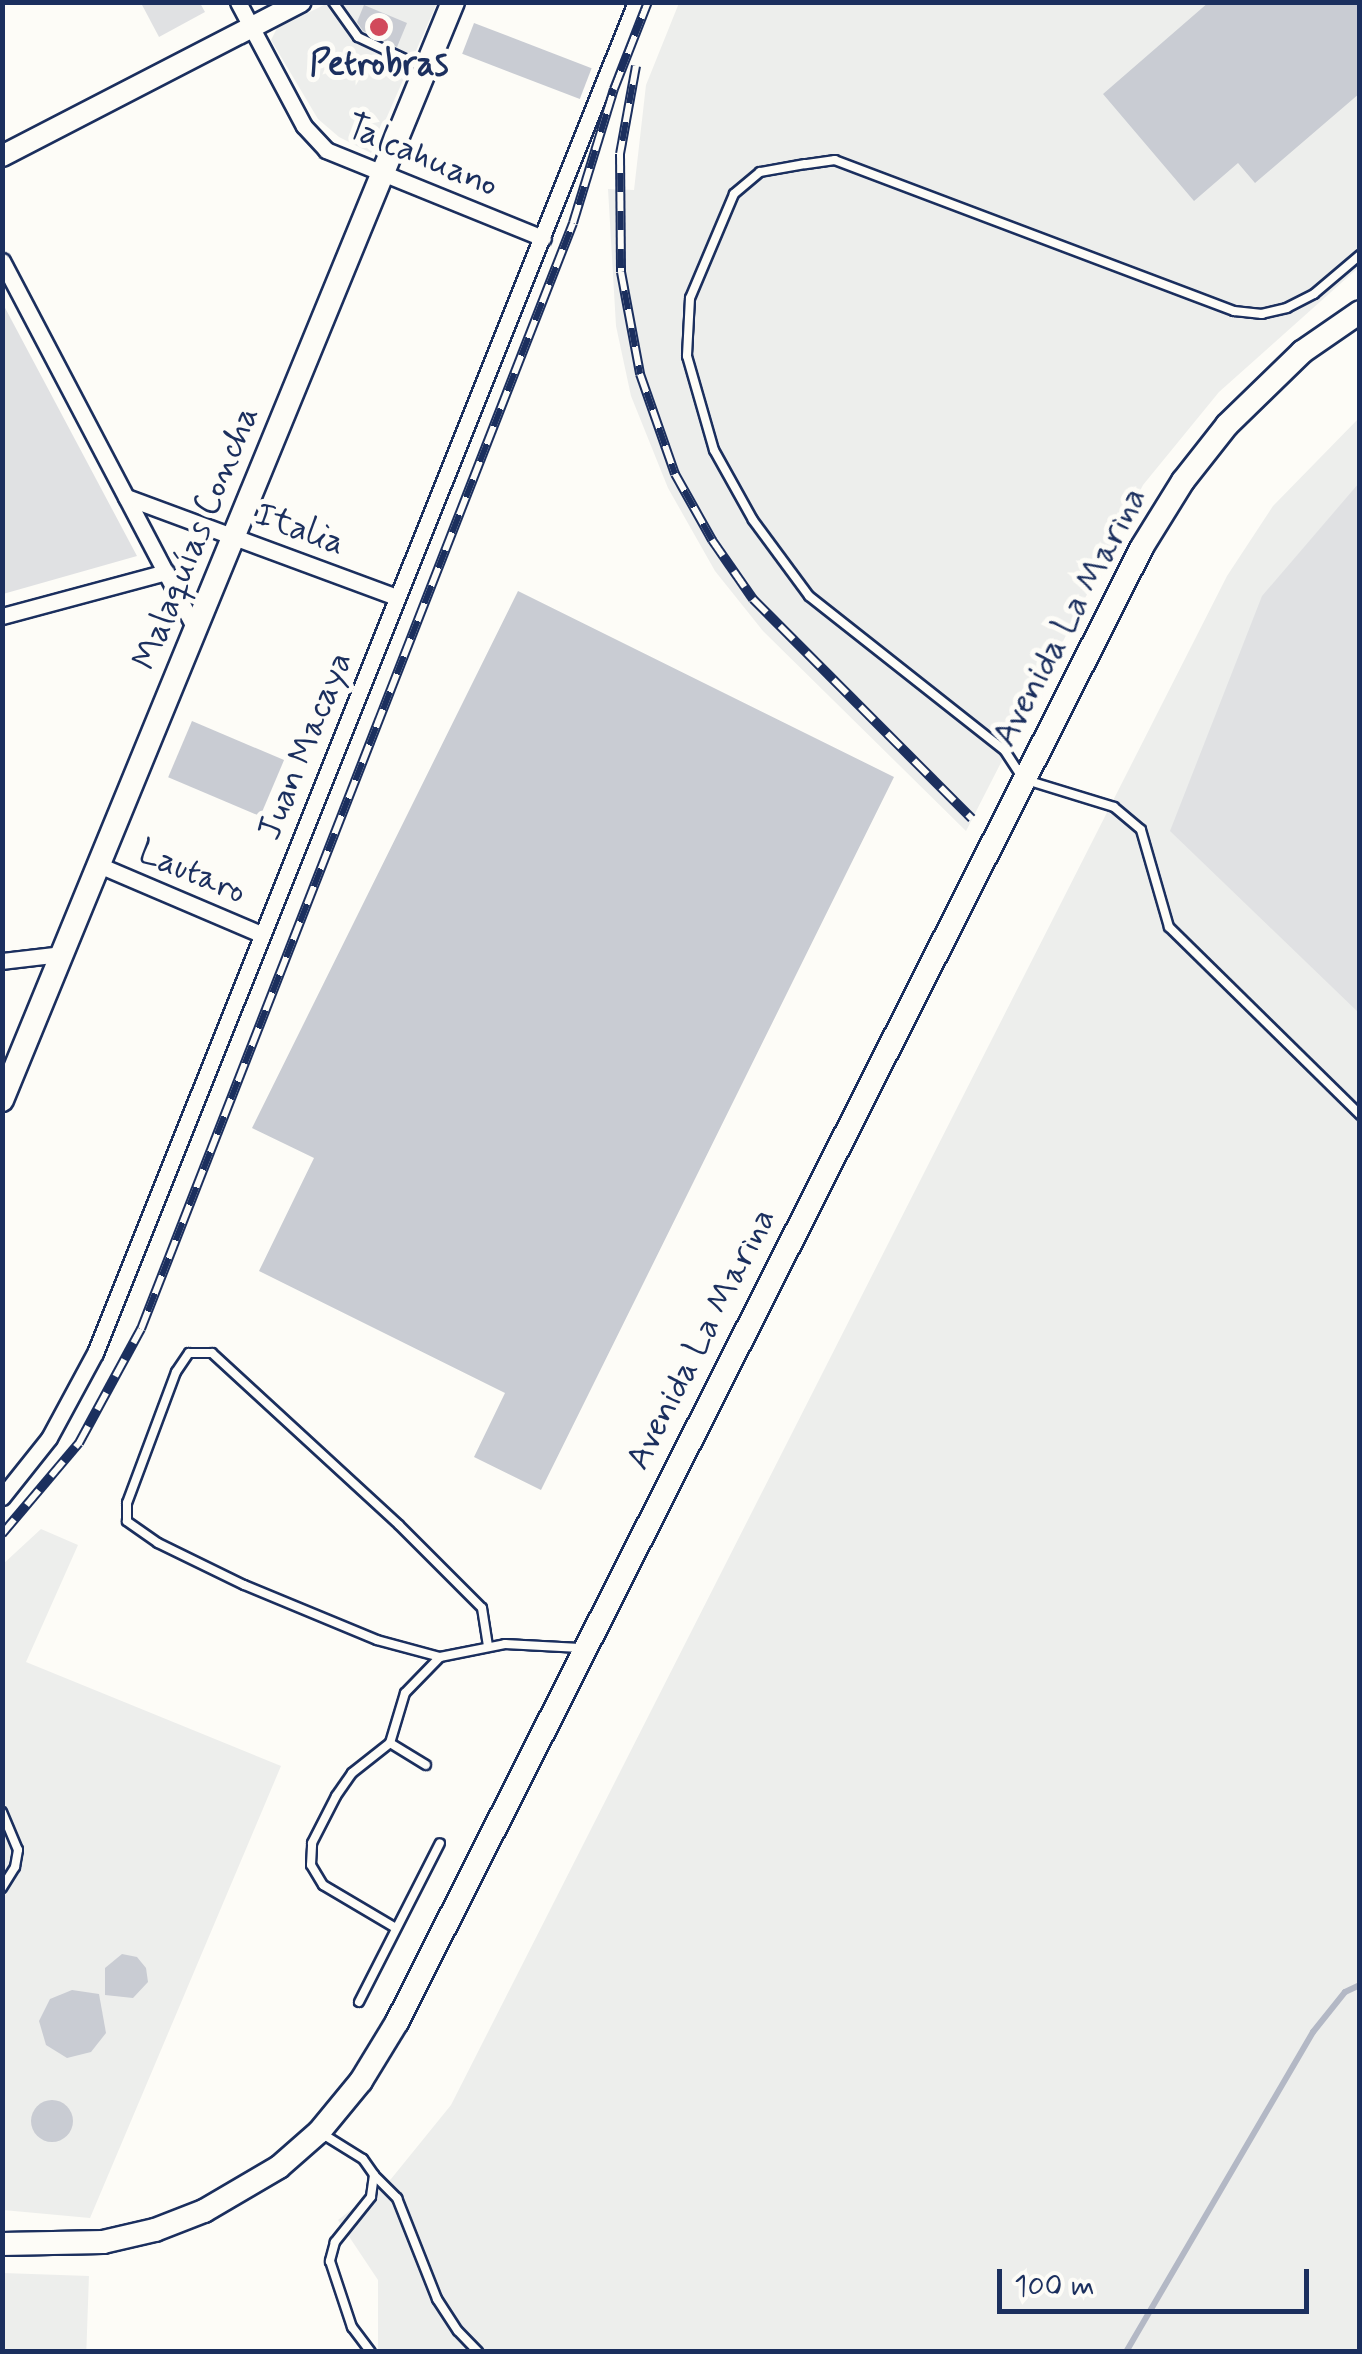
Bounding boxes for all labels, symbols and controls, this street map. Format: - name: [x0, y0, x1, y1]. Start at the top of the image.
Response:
- marker: Petrobras: [368, 16, 390, 38]
- place label: Petrobras: [310, 43, 448, 85]
- street label: Talcahuano: [340, 105, 504, 207]
- street label: Malaquías Concha: [124, 401, 268, 675]
- street label: Avenida La Marina: [982, 477, 1158, 757]
- street label: Italia: [249, 493, 351, 565]
- street label: Juan Macaya: [248, 645, 362, 847]
- street label: Lautaro: [132, 831, 252, 913]
- street label: Avenida La Marina: [615, 1198, 787, 1480]
- scale bar: [1002, 2249, 1314, 2311]
- text: 100 m: [1014, 2267, 1095, 2306]

